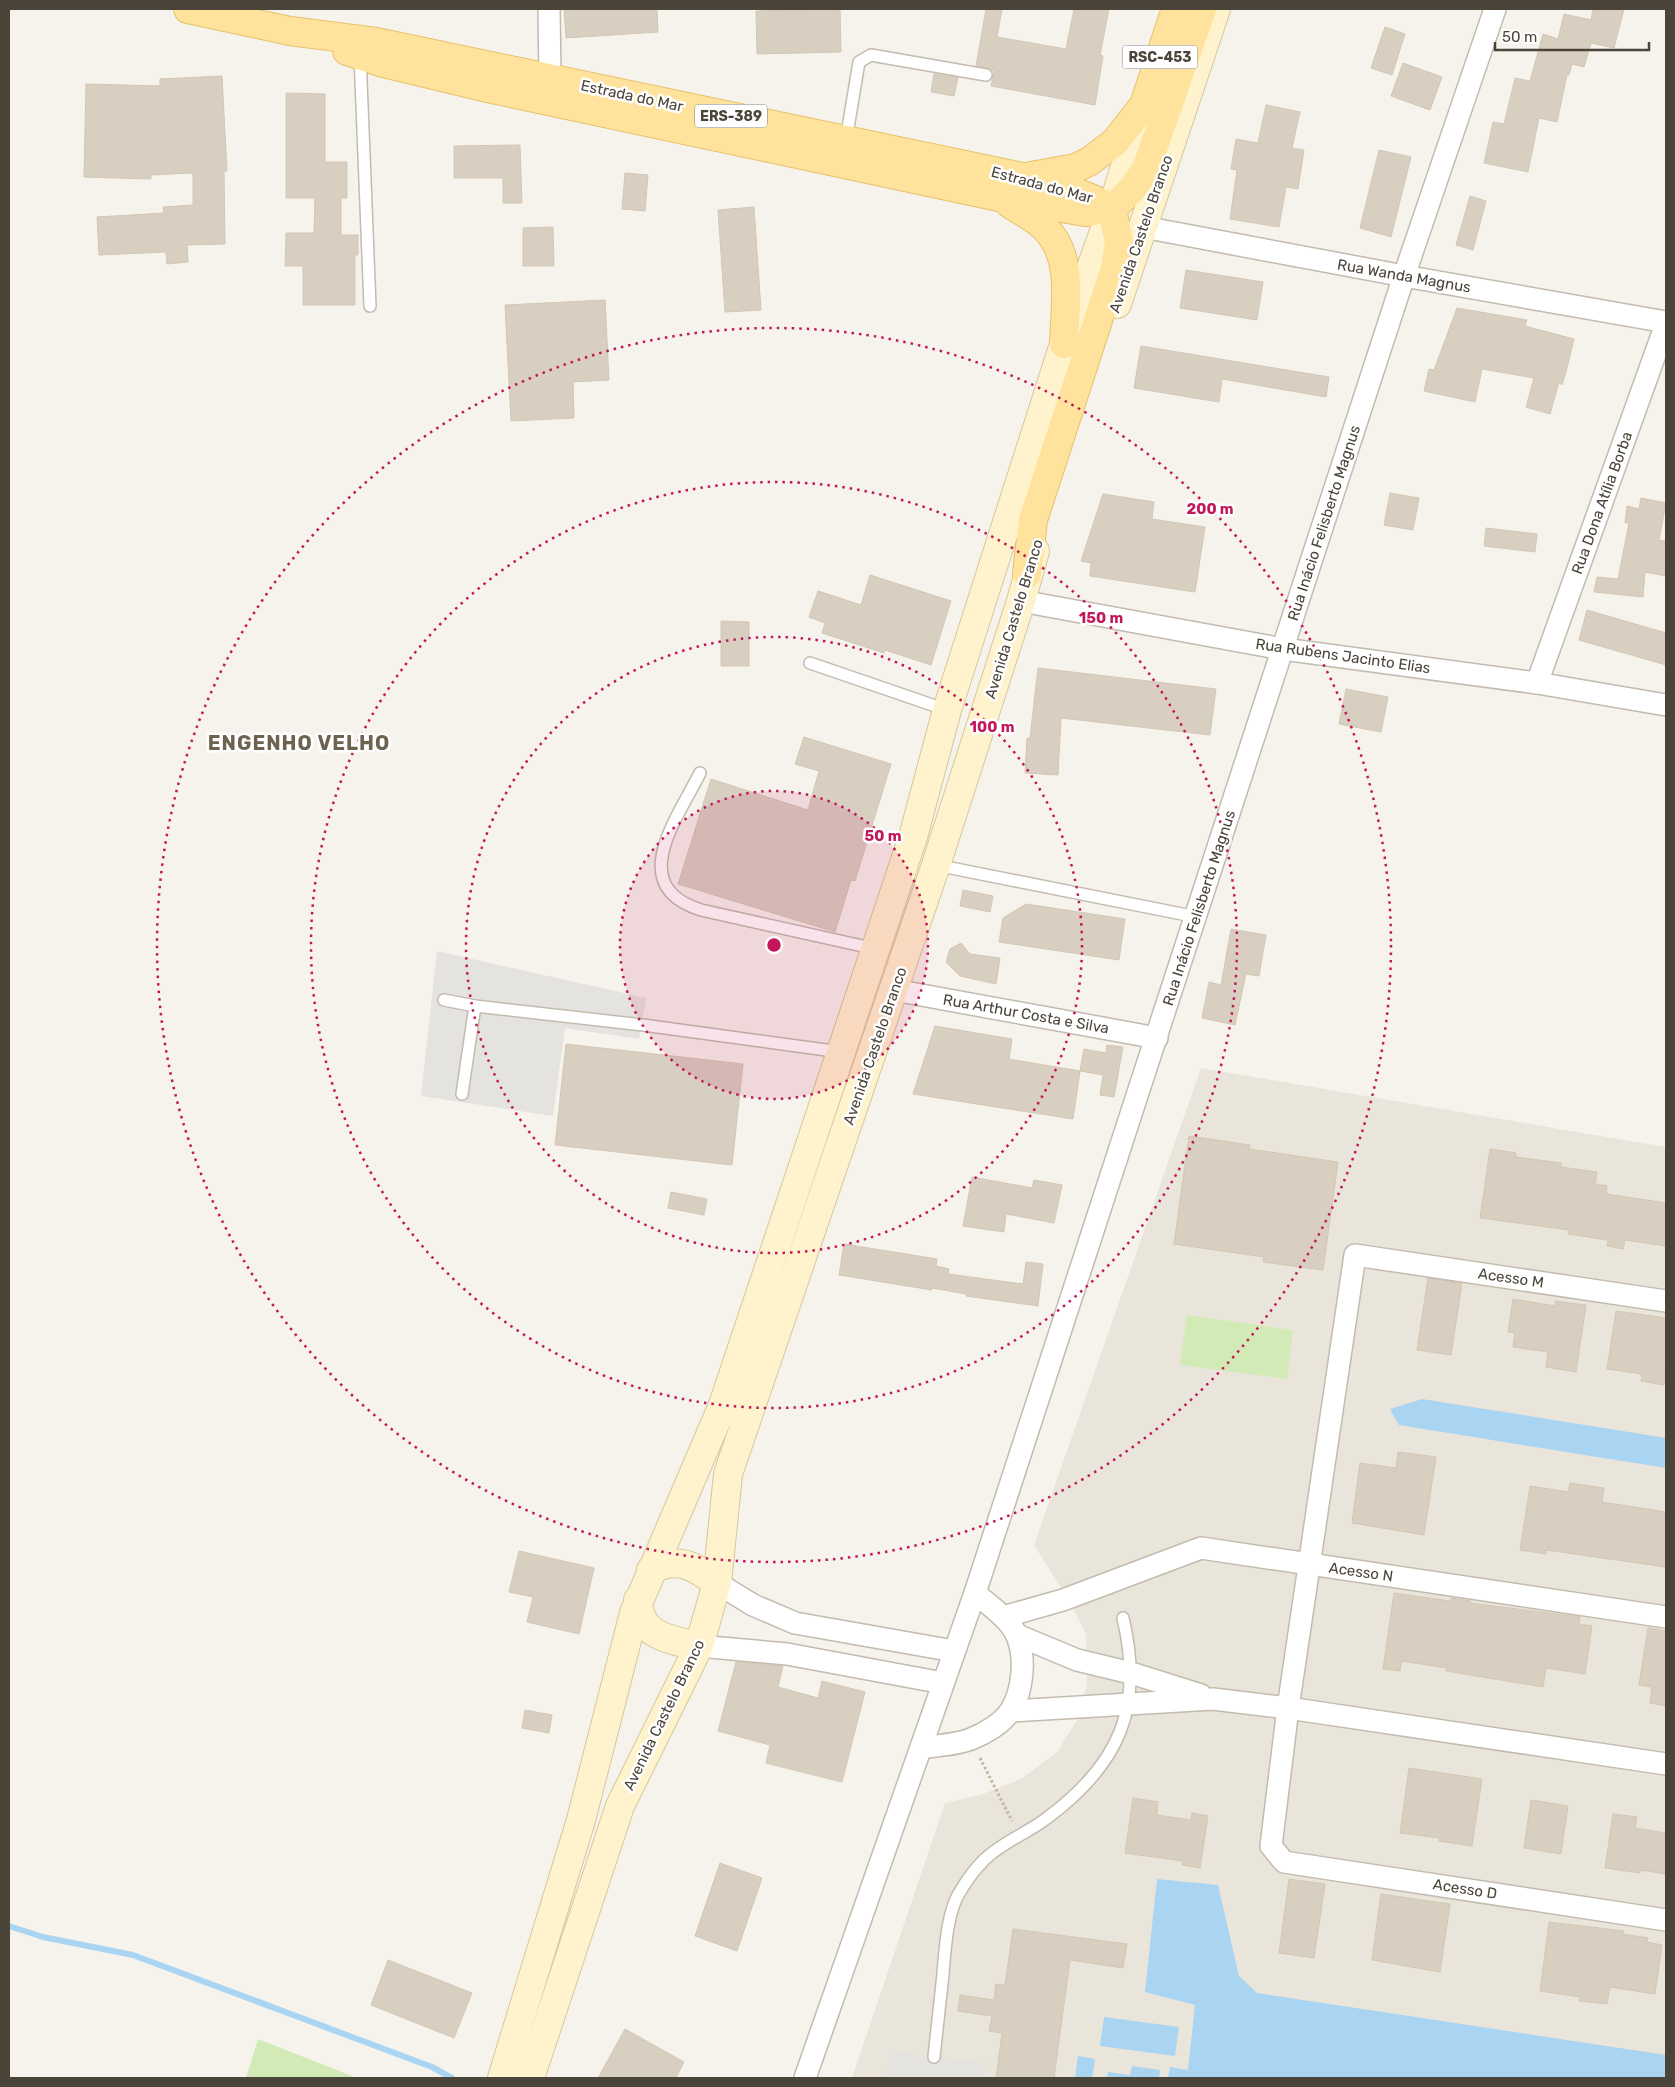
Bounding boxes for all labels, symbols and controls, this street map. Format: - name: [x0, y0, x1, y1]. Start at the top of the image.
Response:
- scale bar: [1495, 20, 1649, 52]
- text: 50 m: [1502, 28, 1537, 46]
- road number: RSC-453: [1122, 46, 1198, 68]
- street label: Estrada do Mar: [579, 76, 685, 116]
- road number: ERS-389: [695, 104, 767, 128]
- street label: Avenida Castelo Branco: [1106, 153, 1176, 315]
- street label: Estrada do Mar: [989, 163, 1095, 207]
- street label: Rua Wanda Magnus: [1336, 255, 1473, 297]
- street label: Rua Inácio Felisberto Magnus: [1284, 423, 1364, 623]
- street label: Rua Dona Atília Borba: [1568, 429, 1636, 577]
- text: 200 m: [1186, 500, 1234, 518]
- street label: Avenida Castelo Branco: [981, 537, 1047, 701]
- text: 150 m: [1079, 609, 1123, 627]
- street label: Rua Rubens Jacinto Elias: [1254, 635, 1432, 677]
- text: 100 m: [970, 718, 1014, 736]
- district label: ENGENHO VELHO: [208, 731, 390, 755]
- street label: Rua Inácio Felisberto Magnus: [1159, 808, 1239, 1008]
- text: 50 m: [865, 827, 901, 845]
- centre of rings: [765, 936, 783, 954]
- street label: Avenida Castelo Branco: [840, 965, 910, 1127]
- street label: Rua Arthur Costa e Silva: [942, 991, 1110, 1037]
- street label: Acesso M: [1477, 1264, 1545, 1292]
- street label: Acesso N: [1328, 1559, 1394, 1585]
- street label: Avenida Castelo Branco: [620, 1637, 708, 1793]
- street label: Acesso D: [1432, 1875, 1498, 1903]

